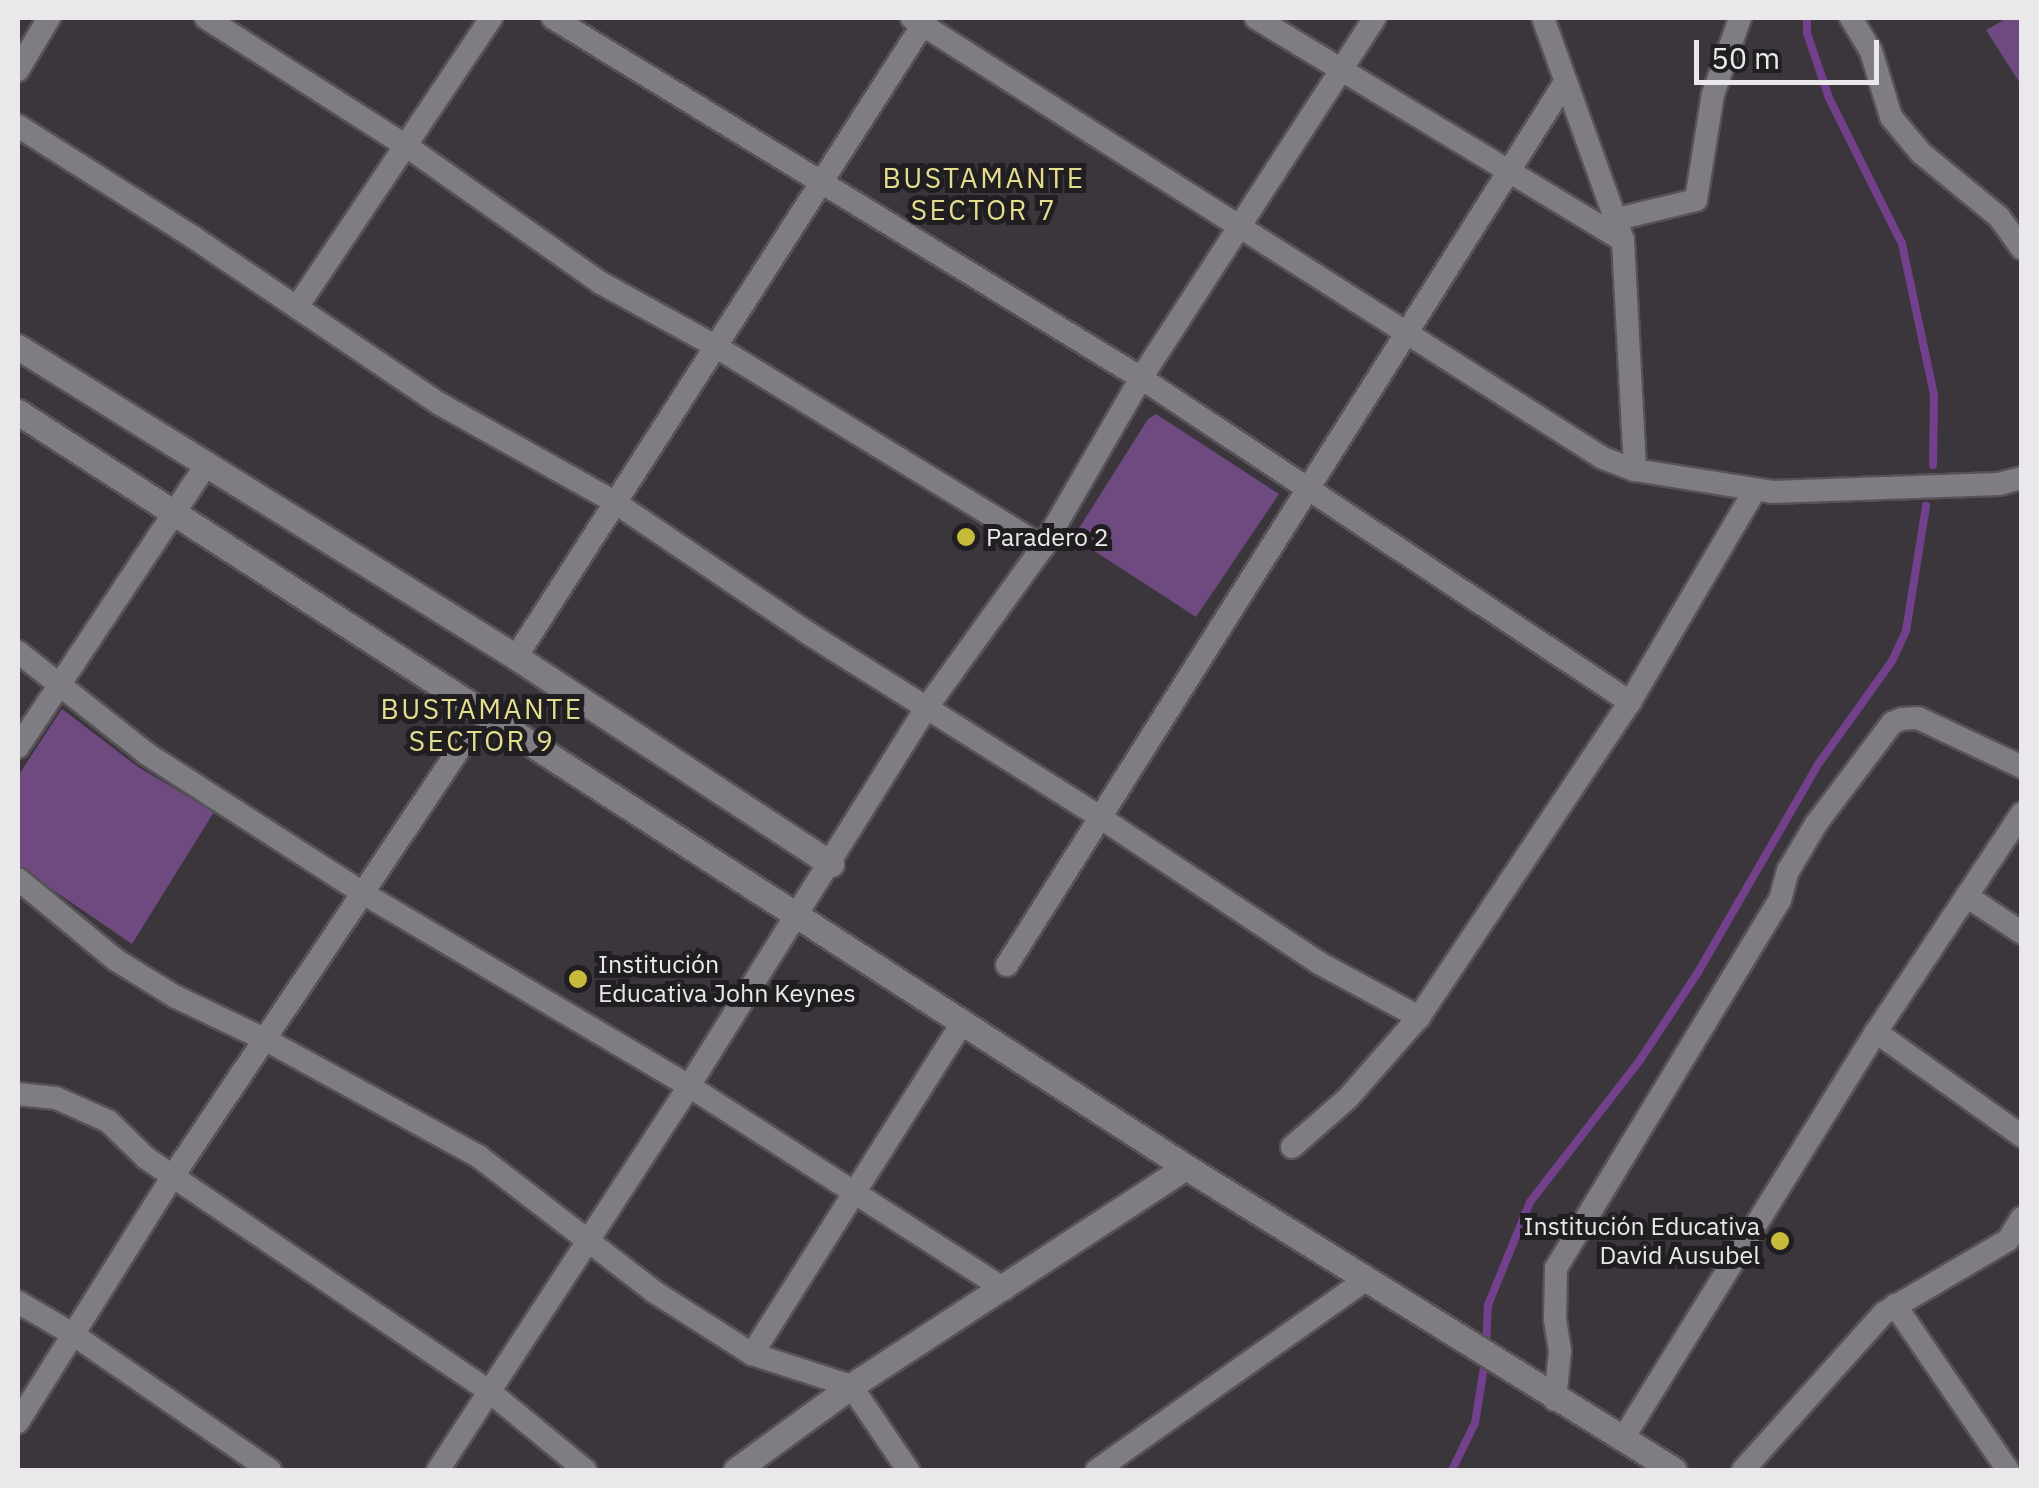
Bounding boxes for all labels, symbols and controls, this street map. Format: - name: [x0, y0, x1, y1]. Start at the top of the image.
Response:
- scale bar: [1699, 20, 1884, 82]
- text: 50 m: [1711, 38, 1780, 77]
- district label: BUSTAMANTE SECTOR 7: [882, 161, 1086, 227]
- place label: Paradero 2: [986, 522, 1109, 552]
- marker: Paradero 2: [955, 526, 977, 548]
- district label: BUSTAMANTE SECTOR 9: [380, 692, 584, 758]
- place label: Institución Educativa John Keynes: [598, 950, 856, 1009]
- marker: Institución Educativa John Keynes: [567, 968, 589, 990]
- place label: Institución Educativa David Ausubel: [1523, 1212, 1760, 1271]
- marker: Institución Educativa David Ausubel: [1769, 1230, 1791, 1252]

